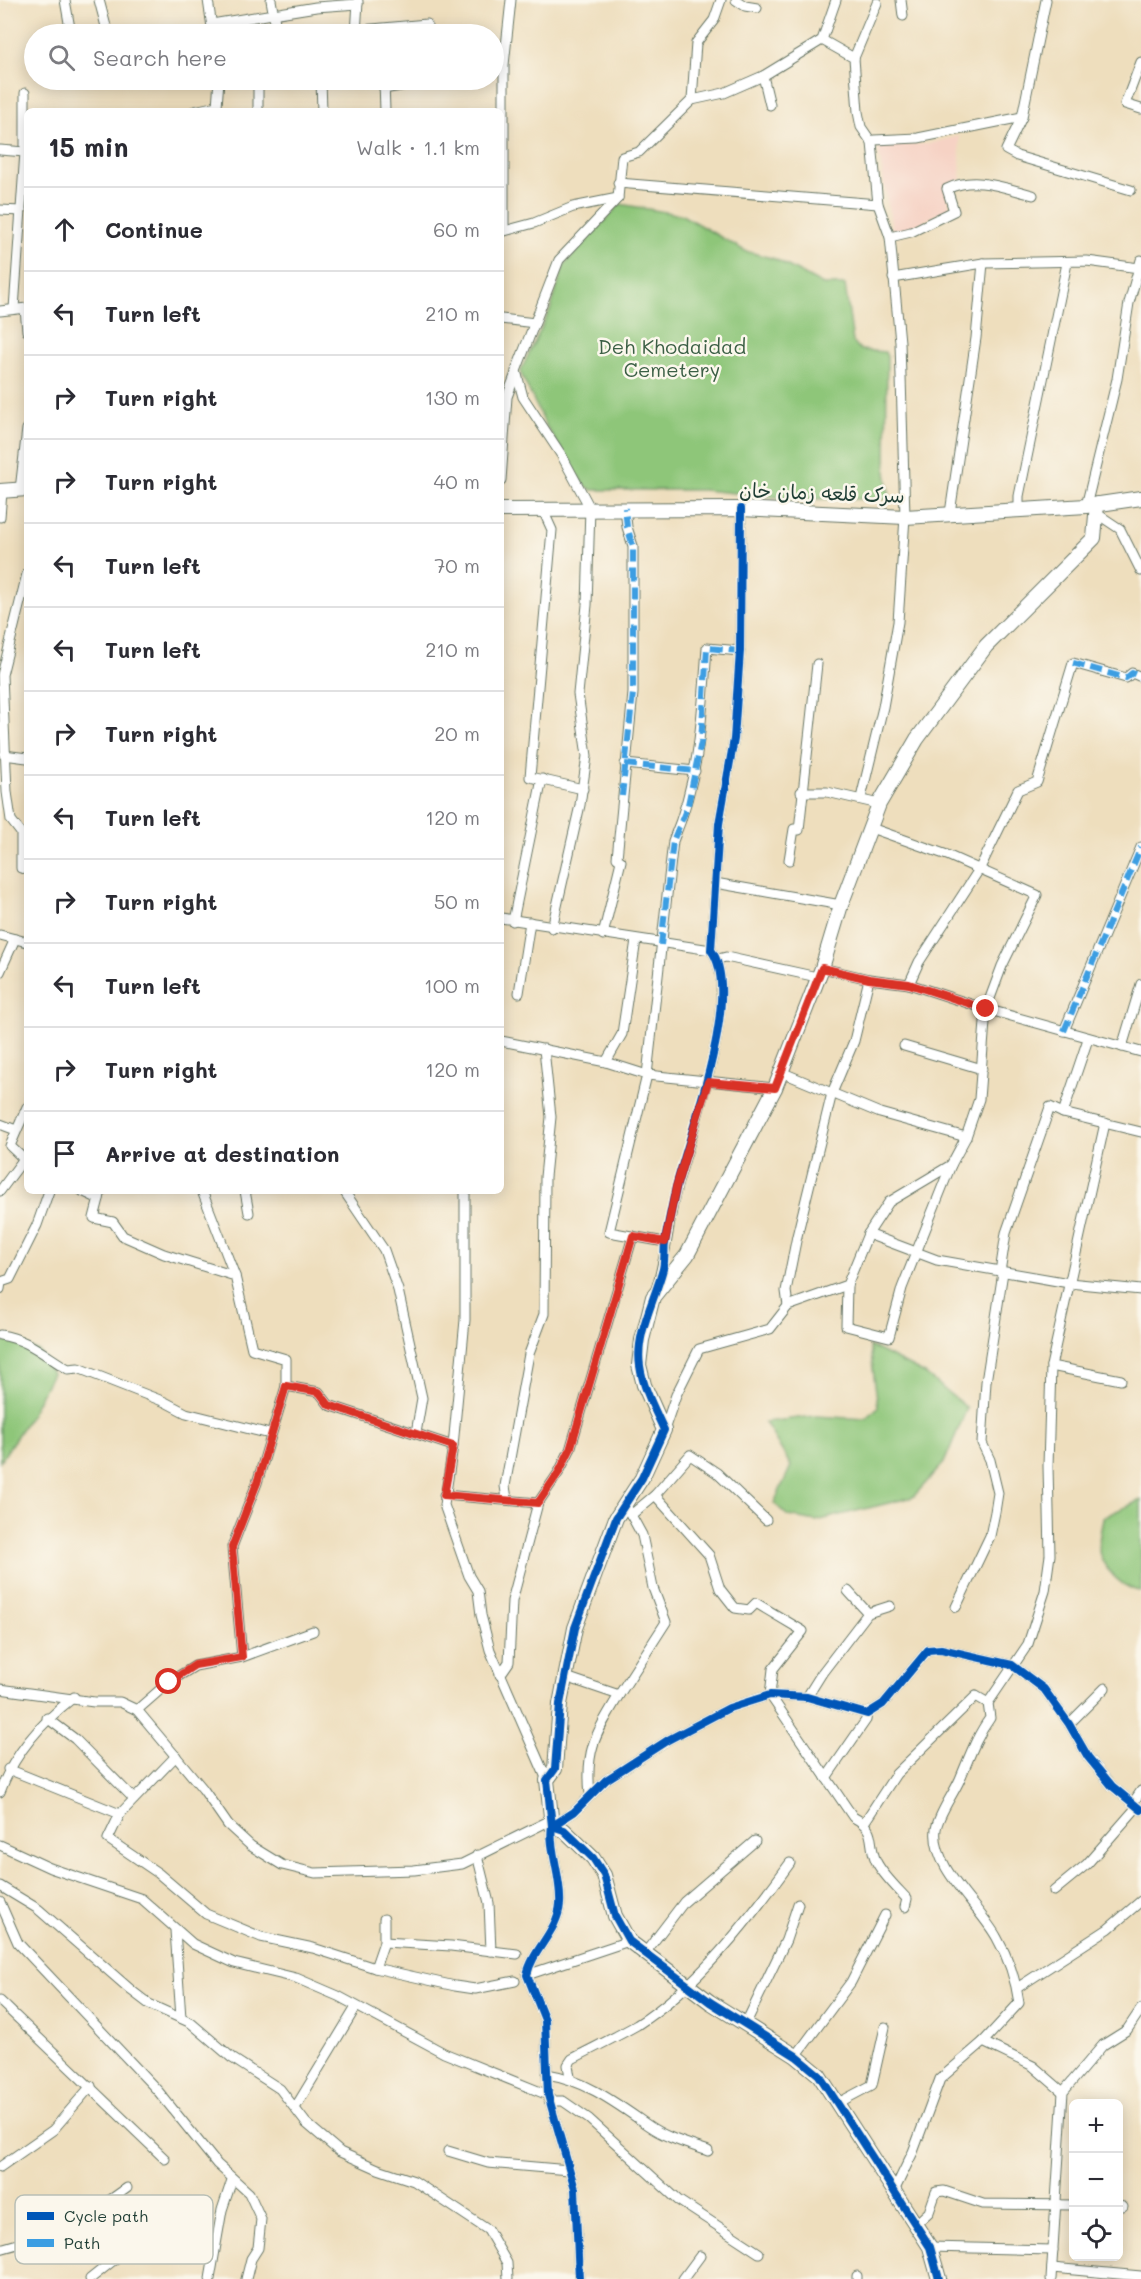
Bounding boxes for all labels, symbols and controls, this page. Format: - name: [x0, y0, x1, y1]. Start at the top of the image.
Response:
- search box: [24, 24, 504, 90]
- icon: search: [45, 41, 78, 74]
- text: Search here: [93, 43, 227, 72]
- text: 15 min: [48, 130, 128, 164]
- text: Walk · 1.1 km: [356, 134, 480, 160]
- icon: ahead: [48, 213, 81, 246]
- text: Continue: [105, 215, 203, 244]
- text: 60 m: [433, 216, 480, 242]
- icon: left: [48, 297, 81, 330]
- text: Turn left: [105, 299, 201, 328]
- text: 210 m: [425, 300, 480, 326]
- park label: Deh Khodaidad Cemetery: [598, 333, 746, 382]
- icon: right: [48, 381, 81, 414]
- text: Turn right: [105, 383, 217, 412]
- text: 130 m: [425, 384, 480, 410]
- icon: right: [48, 465, 81, 498]
- text: Turn right: [105, 467, 217, 496]
- text: 40 m: [434, 468, 480, 494]
- street label: سرک قلعه زمان خان: [739, 476, 905, 508]
- icon: left: [48, 549, 81, 582]
- text: Turn left: [105, 551, 201, 580]
- text: 70 m: [434, 552, 480, 578]
- icon: left: [48, 633, 81, 666]
- text: Turn left: [105, 635, 201, 664]
- text: 210 m: [425, 636, 480, 662]
- icon: right: [48, 717, 81, 750]
- text: Turn right: [105, 719, 217, 748]
- text: 20 m: [434, 720, 480, 746]
- icon: left: [48, 801, 81, 834]
- text: Turn left: [105, 803, 201, 832]
- text: 120 m: [425, 804, 480, 830]
- icon: right: [48, 885, 81, 918]
- text: Turn right: [105, 887, 217, 916]
- text: 50 m: [434, 888, 480, 914]
- icon: left: [48, 969, 81, 1002]
- text: Turn left: [105, 971, 201, 1000]
- text: 100 m: [424, 972, 480, 998]
- route end: [972, 995, 998, 1021]
- icon: right: [48, 1053, 81, 1086]
- text: Turn right: [105, 1055, 217, 1084]
- text: 120 m: [425, 1056, 480, 1082]
- icon: arrive: [48, 1137, 81, 1170]
- text: Arrive at destination: [105, 1139, 340, 1168]
- route start: [155, 1668, 181, 1694]
- map controls: [1069, 2099, 1123, 2261]
- button: +: [1069, 2099, 1123, 2153]
- button: −: [1069, 2153, 1123, 2207]
- legend: [15, 2195, 213, 2264]
- text: Cycle path: [64, 2205, 148, 2226]
- button: locate: [1069, 2207, 1123, 2261]
- text: Path: [64, 2232, 100, 2253]

